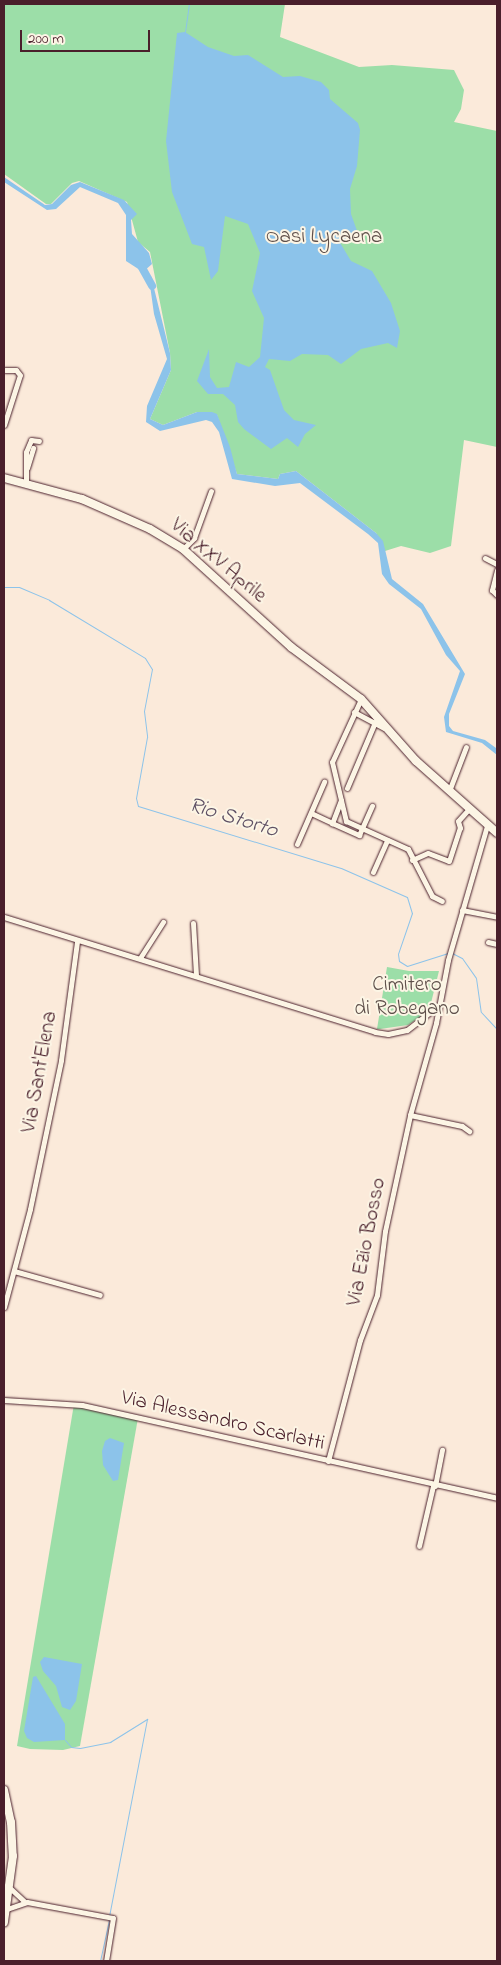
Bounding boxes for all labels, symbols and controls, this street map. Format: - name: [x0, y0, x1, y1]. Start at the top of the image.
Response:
- scale bar: [22, 20, 152, 52]
- text: 200 m: [28, 28, 64, 50]
- park label: Oasi Lycaena: [266, 224, 382, 250]
- street label: Via XXV Aprile: [165, 513, 271, 609]
- water label: Rio Storto: [185, 793, 281, 845]
- park label: Cimitero di Robegano: [354, 972, 460, 1022]
- street label: Via Sant'Elena: [17, 1009, 63, 1135]
- street label: Via Ezio Bosso: [342, 1176, 392, 1308]
- street label: Via Alessandro Scarlatti: [119, 1385, 327, 1457]

